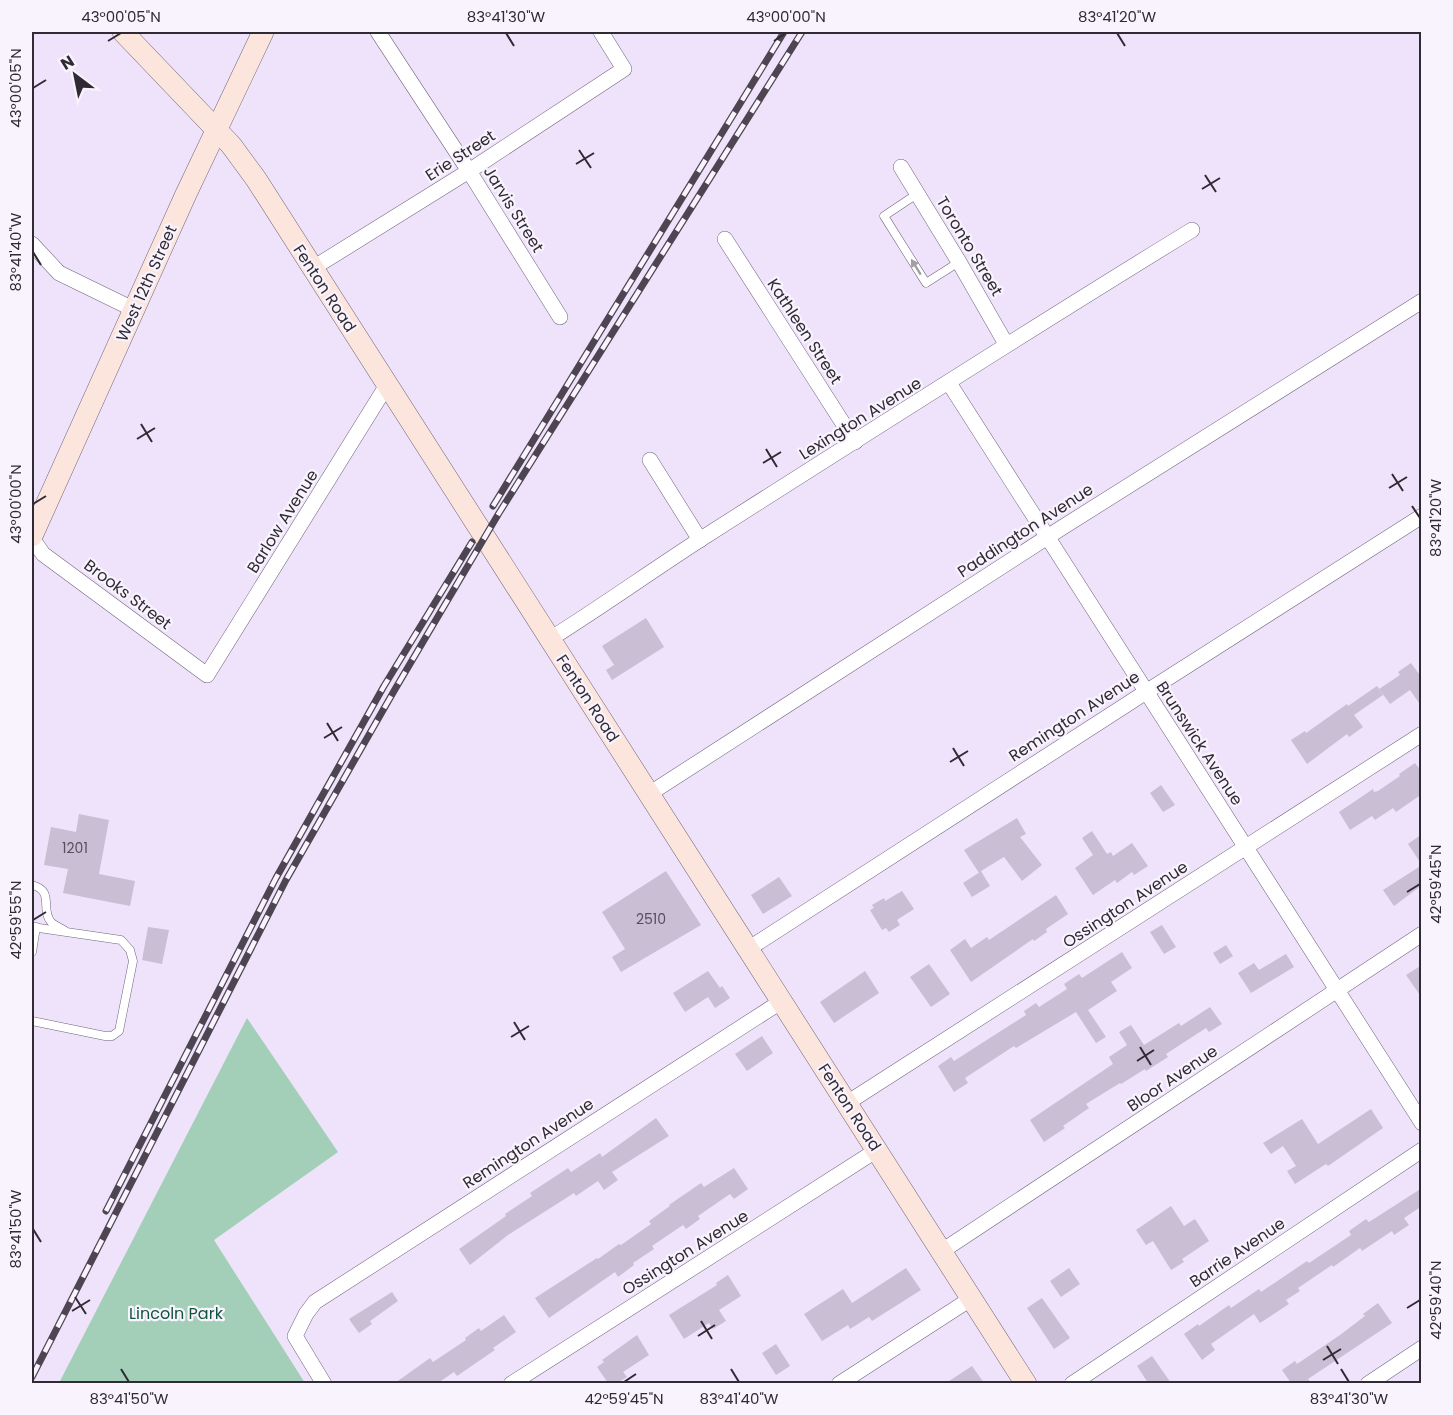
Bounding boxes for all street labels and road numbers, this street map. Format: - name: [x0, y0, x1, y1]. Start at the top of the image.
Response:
- street label: Erie Street: [421, 124, 500, 187]
- street label: Jarvis Street: [478, 162, 549, 257]
- street label: Toronto Street: [931, 192, 1008, 301]
- street label: West 12th Street: [110, 221, 183, 345]
- street label: Fenton Road: [288, 240, 362, 337]
- street label: Kathleen Street: [762, 274, 847, 389]
- street label: Lexington Avenue: [795, 371, 926, 465]
- street label: Barlow Avenue: [241, 465, 324, 577]
- street label: Paddington Avenue: [953, 478, 1098, 583]
- street label: Brooks Street: [79, 554, 176, 635]
- street label: Fenton Road: [551, 650, 625, 747]
- street label: Remington Avenue: [1004, 665, 1144, 767]
- street label: Brunswick Avenue: [1151, 677, 1248, 810]
- street label: Ossington Avenue: [1058, 855, 1192, 954]
- street label: Bloor Avenue: [1123, 1040, 1222, 1117]
- street label: Fenton Road: [813, 1059, 887, 1156]
- street label: Remington Avenue: [458, 1092, 598, 1194]
- street label: Ossington Avenue: [618, 1204, 753, 1301]
- street label: Barrie Avenue: [1185, 1212, 1290, 1293]

